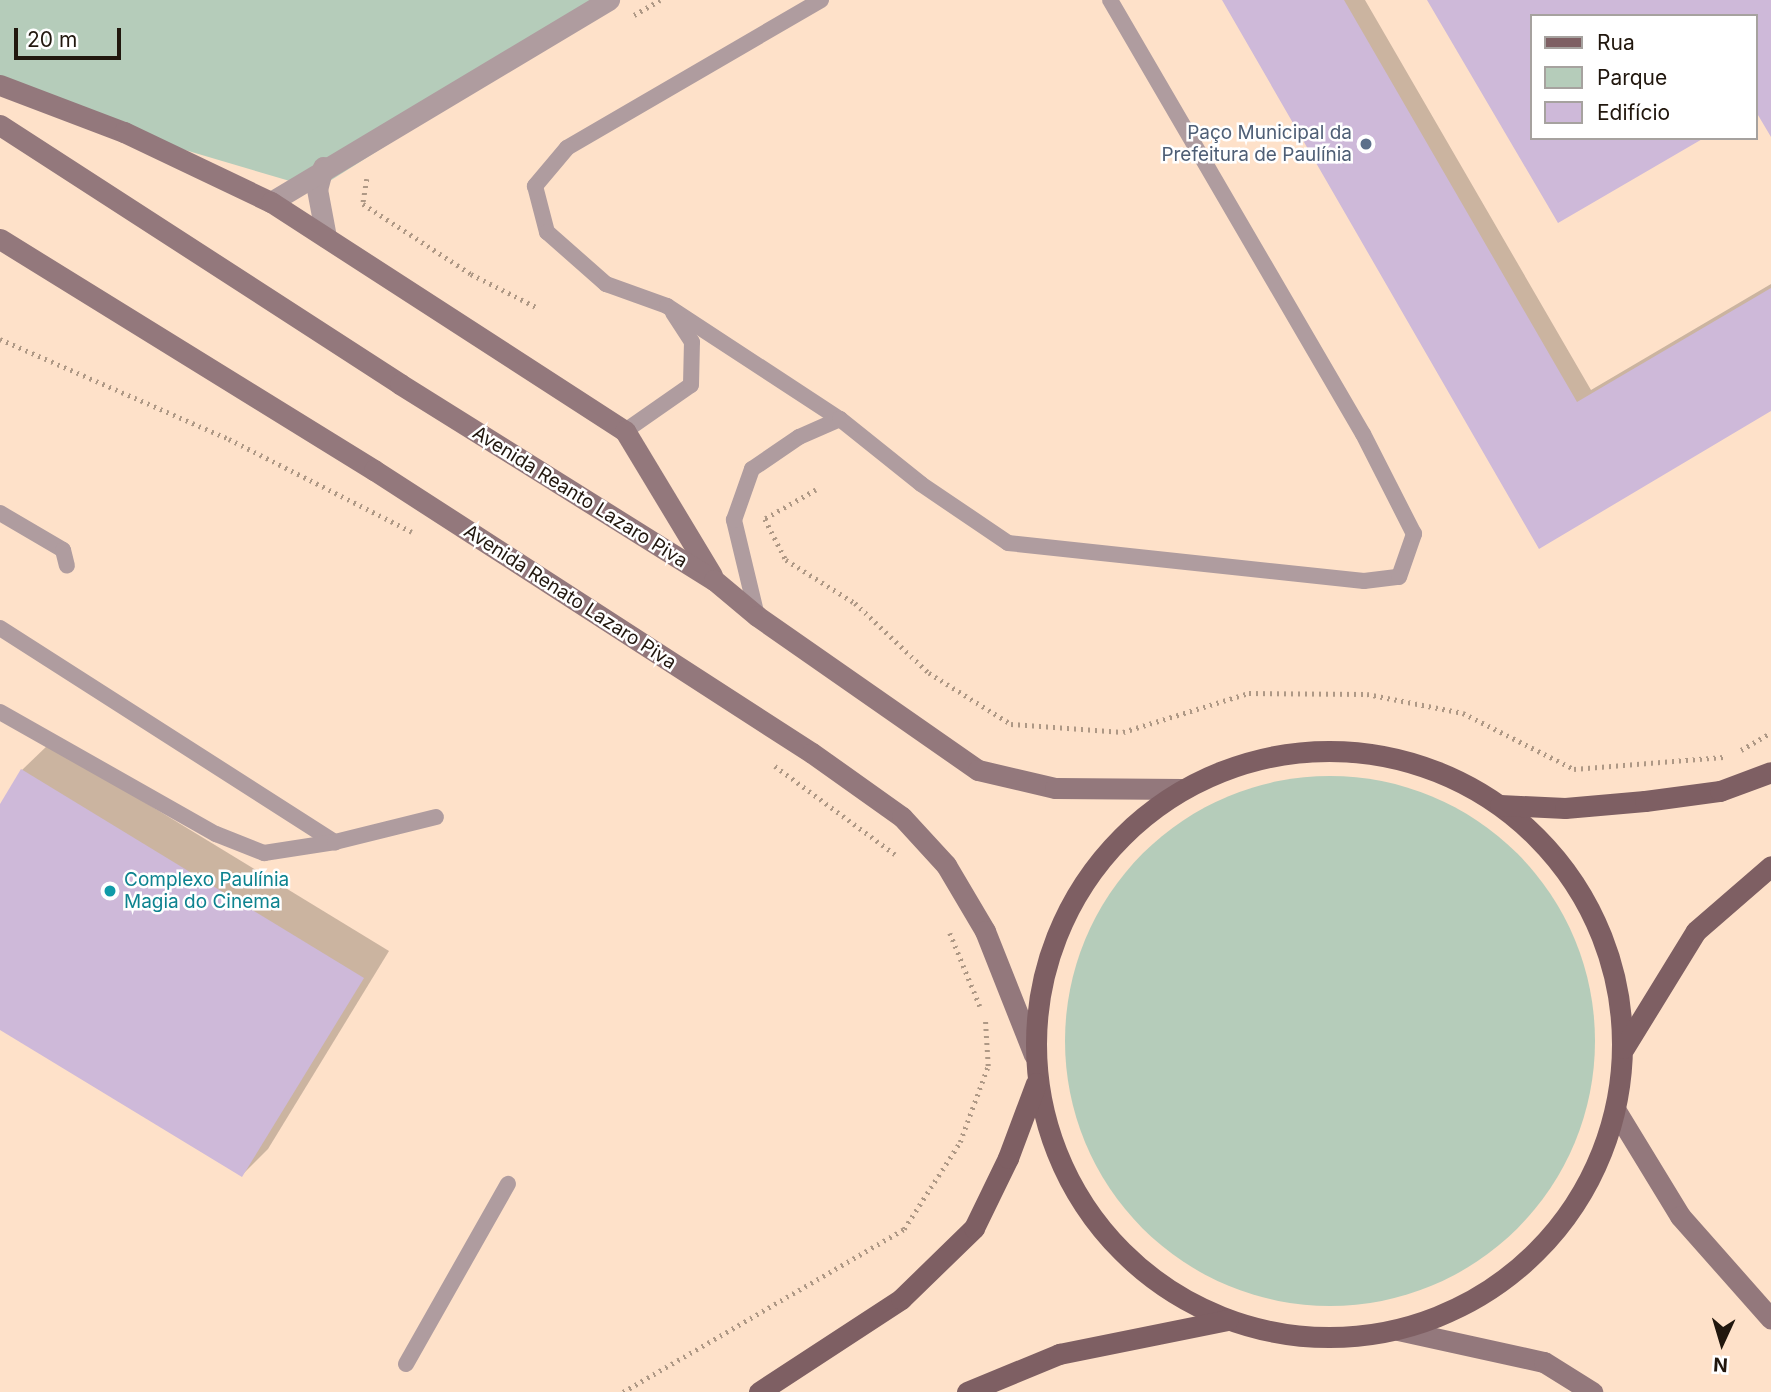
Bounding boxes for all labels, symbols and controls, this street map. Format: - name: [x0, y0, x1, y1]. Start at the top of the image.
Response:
- scale bar: [18, 14, 124, 58]
- legend: [1530, 14, 1757, 140]
- text: 20 m: [27, 27, 77, 52]
- text: Rua: [1597, 30, 1635, 55]
- text: Parque: [1597, 65, 1667, 90]
- text: Edifício: [1597, 100, 1670, 125]
- place label: Paço Municipal da Prefeitura de Paulínia: [1161, 122, 1352, 166]
- marker: Paço Municipal da Prefeitura de Paulínia: [1358, 136, 1374, 152]
- street label: Avenida Reanto Lazaro Piva: [469, 421, 691, 573]
- street label: Avenida Renato Lazaro Piva: [460, 520, 680, 674]
- place label: Complexo Paulínia Magia do Cinema: [124, 869, 289, 913]
- marker: Complexo Paulínia Magia do Cinema: [102, 883, 118, 899]
- north arrow: [1687, 1308, 1757, 1378]
- text: N: [1712, 1352, 1729, 1376]

